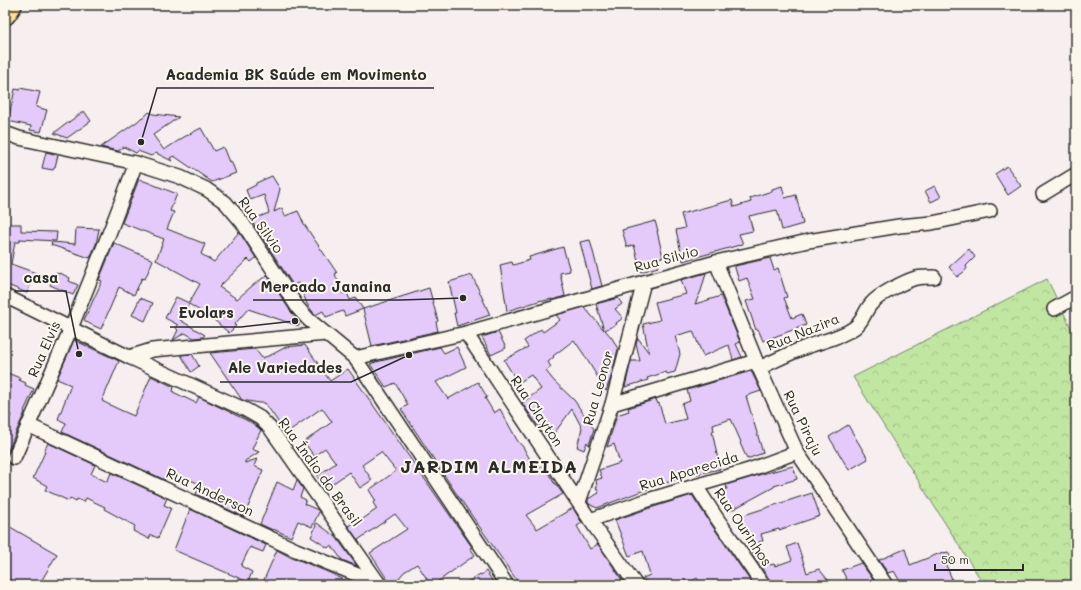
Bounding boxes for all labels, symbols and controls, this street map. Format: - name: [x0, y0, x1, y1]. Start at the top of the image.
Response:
- callout: Academia BK Saúde em Movimento: [157, 61, 434, 88]
- text: Academia BK Saúde em Movimento: [166, 64, 427, 84]
- street label: Rua Silvio: [234, 193, 288, 257]
- street label: Rua Silvio: [632, 241, 700, 276]
- callout: casa: [15, 264, 66, 291]
- text: casa: [24, 267, 58, 287]
- callout: Mercado Janaina: [253, 273, 400, 300]
- text: Mercado Janaina: [261, 276, 391, 296]
- callout: Evolars: [170, 300, 241, 327]
- text: Evolars: [178, 302, 234, 322]
- street label: Rua Nazira: [764, 308, 842, 355]
- street label: Rua Elvis: [23, 318, 64, 380]
- street label: Rua Leonor: [578, 348, 617, 428]
- callout: Ale Variedades: [220, 355, 351, 382]
- text: Ale Variedades: [228, 357, 342, 377]
- street label: Rua Clayton: [507, 372, 568, 450]
- street label: Rua Piraju: [779, 387, 828, 459]
- street label: Rua Índio do Brasil: [274, 413, 366, 530]
- street label: Rua Aparecida: [637, 446, 741, 495]
- district label: JARDIM ALMEIDA: [400, 454, 578, 478]
- street label: Rua Anderson: [163, 463, 257, 520]
- street label: Rua Ourinhos: [710, 484, 777, 570]
- scale bar: [935, 546, 1023, 572]
- text: 50 m: [941, 551, 969, 567]

